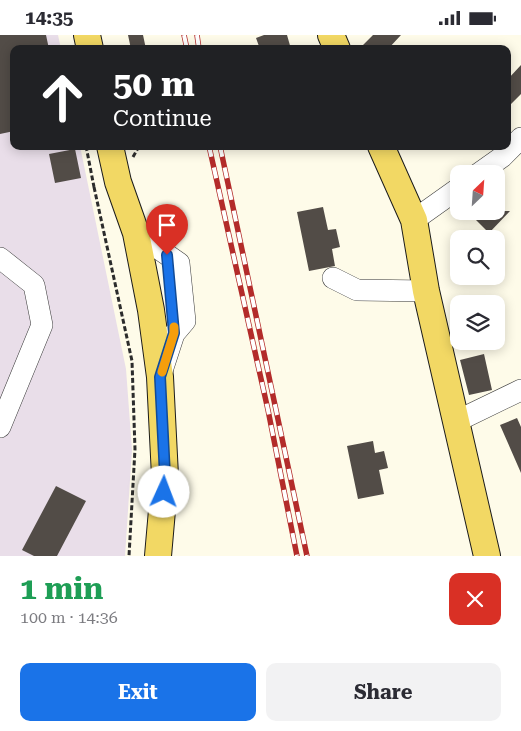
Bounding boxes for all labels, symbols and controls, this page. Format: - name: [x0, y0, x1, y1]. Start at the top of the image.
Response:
- text: 14:35: [25, 6, 74, 29]
- text: 50 m: [113, 64, 195, 105]
- icon: ahead: [30, 65, 95, 130]
- text: Continue: [113, 106, 212, 131]
- north arrow: [450, 165, 505, 220]
- map controls: [450, 165, 505, 350]
- pin: [146, 204, 188, 255]
- icon: arrive: [153, 211, 181, 239]
- button: search: [450, 230, 505, 285]
- button: layers: [450, 295, 505, 350]
- position arrow: [137, 465, 189, 517]
- text: 1 min: [20, 571, 103, 606]
- button: close: [449, 573, 501, 625]
- text: 100 m · 14:36: [20, 608, 118, 627]
- button: Exit: [20, 663, 256, 721]
- button: Share: [266, 663, 501, 721]

